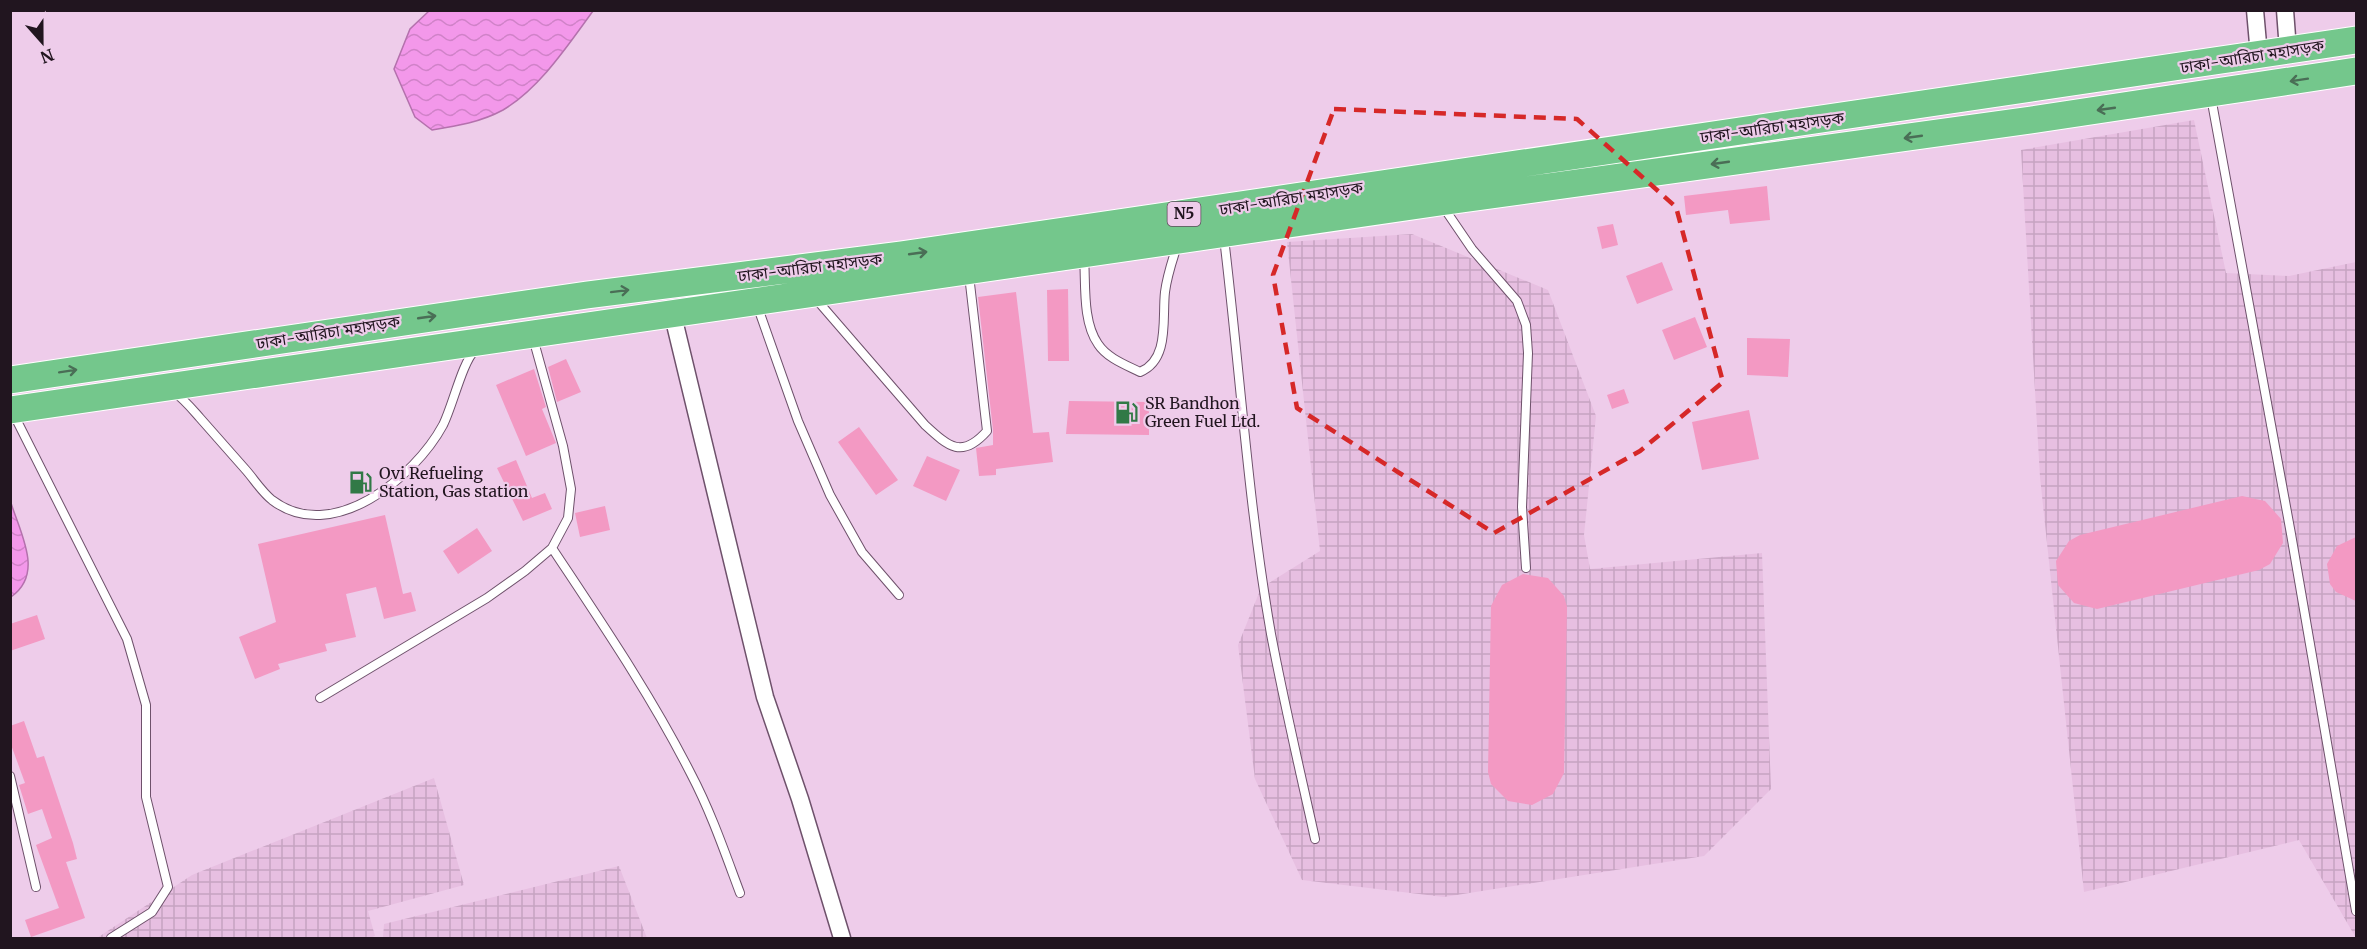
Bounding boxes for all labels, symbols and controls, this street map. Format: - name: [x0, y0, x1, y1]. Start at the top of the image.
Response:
- north arrow: [12, 12, 72, 72]
- street label: ঢাকা-আরিচা মহাসড়ক: [2178, 35, 2326, 77]
- text: N: [38, 44, 57, 68]
- one-way arrow: [2289, 75, 2309, 86]
- one-way arrow: [2097, 104, 2116, 115]
- street label: ঢাকা-আরিচা মহাসড়ক: [1698, 107, 1846, 147]
- one-way arrow: [1903, 131, 1923, 142]
- one-way arrow: [1710, 158, 1730, 169]
- street label: ঢাকা-আরিচা মহাসড়ক: [1217, 177, 1365, 219]
- road number: N5: [1168, 202, 1200, 226]
- one-way arrow: [908, 247, 927, 258]
- street label: ঢাকা-আরিচা মহাসড়ক: [736, 248, 884, 286]
- one-way arrow: [610, 285, 630, 296]
- street label: ঢাকা-আরিচা মহাসড়ক: [254, 311, 402, 353]
- one-way arrow: [417, 312, 437, 323]
- one-way arrow: [58, 366, 78, 377]
- place label: SR Bandhon Green Fuel Ltd.: [1145, 393, 1260, 431]
- fuel station icon: SR Bandhon Green Fuel Ltd.: [1114, 399, 1140, 425]
- place label: Ovi Refueling Station, Gas station: [379, 463, 529, 501]
- fuel station icon: Ovi Refueling Station, Gas station: [348, 469, 374, 495]

